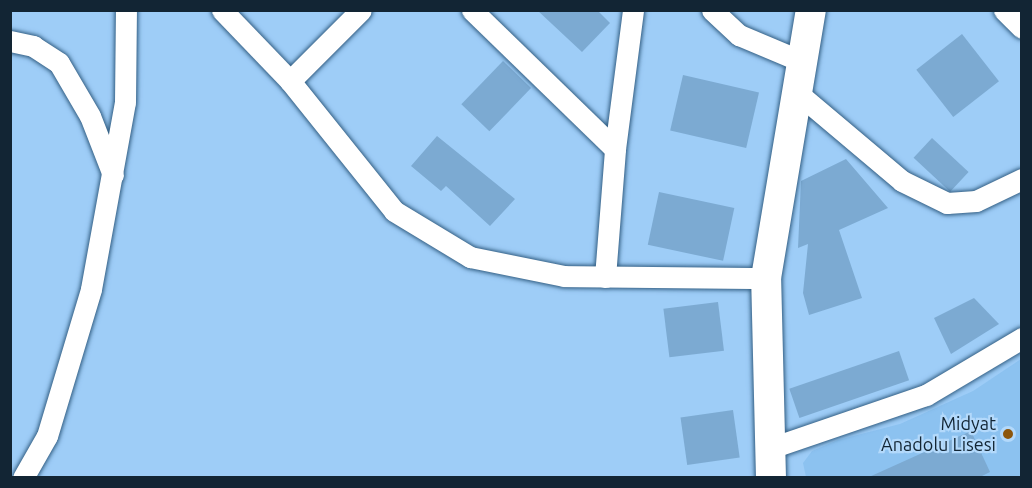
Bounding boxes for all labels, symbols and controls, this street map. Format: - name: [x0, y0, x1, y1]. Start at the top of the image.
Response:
- place label: Midyat Anadolu Lisesi: [881, 413, 996, 456]
- marker: Midyat Anadolu Lisesi: [1001, 427, 1015, 441]

